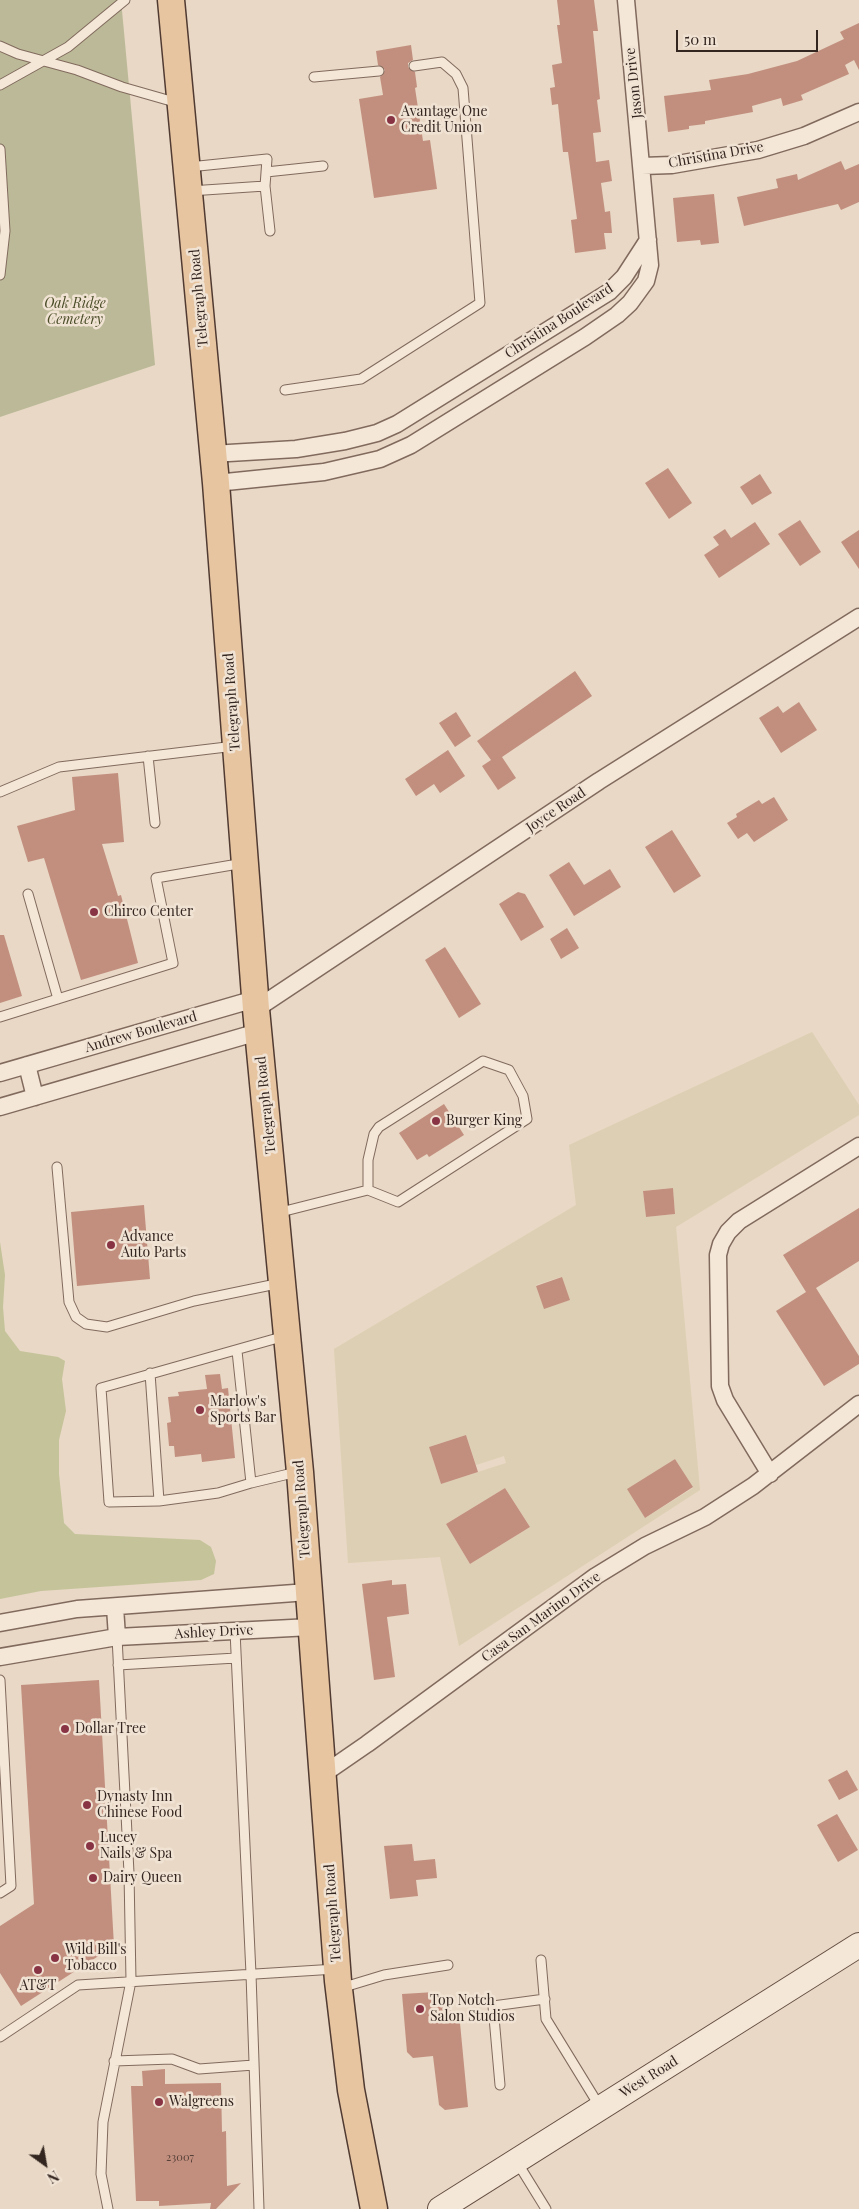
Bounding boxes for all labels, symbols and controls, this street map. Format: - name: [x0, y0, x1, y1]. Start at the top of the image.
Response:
- scale bar: [679, 20, 822, 52]
- text: 50 m: [684, 29, 716, 49]
- street label: Jason Drive: [622, 47, 646, 119]
- place label: Avantage One Credit Union: [401, 104, 487, 136]
- marker: Avantage One Credit Union: [385, 114, 397, 126]
- street label: Christina Drive: [667, 138, 765, 172]
- street label: Telegraph Road: [186, 248, 212, 348]
- street label: Christina Boulevard: [502, 280, 616, 362]
- park label: Oak Ridge Cemetery: [44, 296, 106, 328]
- street label: Telegraph Road: [220, 652, 244, 752]
- street label: Joyce Road: [523, 784, 589, 836]
- place label: Chirco Center: [104, 904, 193, 920]
- marker: Chirco Center: [88, 906, 100, 918]
- street label: Andrew Boulevard: [83, 1008, 199, 1056]
- street label: Telegraph Road: [253, 1055, 279, 1155]
- place label: Burger King: [446, 1113, 522, 1129]
- marker: Burger King: [430, 1115, 442, 1127]
- place label: Advance Auto Parts: [121, 1229, 186, 1262]
- marker: Advance Auto Parts: [105, 1239, 117, 1251]
- place label: Marlow's Sports Bar: [210, 1394, 276, 1426]
- marker: Marlow's Sports Bar: [194, 1404, 206, 1416]
- street label: Telegraph Road: [290, 1459, 314, 1559]
- street label: Casa San Marino Drive: [478, 1568, 604, 1666]
- street label: Ashley Drive: [174, 1622, 254, 1642]
- place label: Dollar Tree: [75, 1721, 146, 1737]
- marker: Dollar Tree: [59, 1723, 71, 1735]
- place label: Dynasty Inn Chinese Food: [97, 1789, 182, 1821]
- marker: Dynasty Inn Chinese Food: [81, 1799, 93, 1811]
- place label: Lucey Nails & Spa: [100, 1830, 172, 1862]
- marker: Lucey Nails & Spa: [84, 1840, 96, 1852]
- street label: Telegraph Road: [321, 1863, 345, 1963]
- place label: Dairy Queen: [103, 1870, 182, 1886]
- marker: Dairy Queen: [87, 1872, 99, 1884]
- place label: Wild Bill's Tobacco: [65, 1942, 127, 1974]
- marker: Wild Bill's Tobacco: [49, 1952, 61, 1964]
- marker: AT&T: [32, 1964, 44, 1976]
- place label: AT&T: [19, 1978, 57, 1994]
- place label: Top Notch Salon Studios: [430, 1993, 515, 2025]
- marker: Top Notch Salon Studios: [414, 2003, 426, 2015]
- street label: West Road: [617, 2053, 681, 2101]
- place label: Walgreens: [169, 2094, 234, 2110]
- marker: Walgreens: [153, 2096, 165, 2108]
- north arrow: [20, 2139, 70, 2189]
- house number: 23007: [166, 2151, 194, 2165]
- text: N: [44, 2166, 63, 2188]

